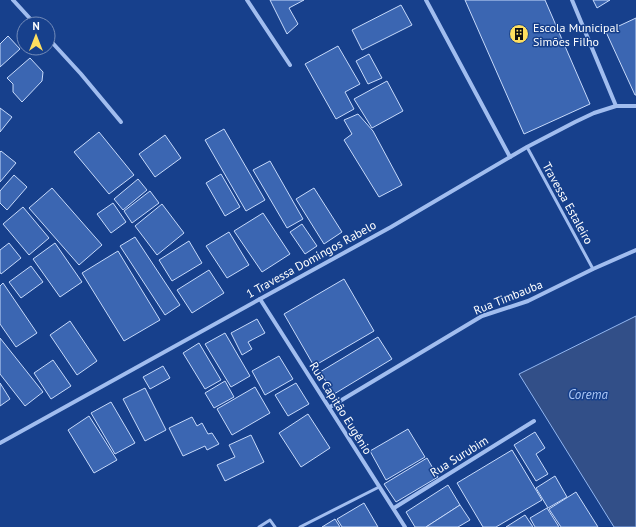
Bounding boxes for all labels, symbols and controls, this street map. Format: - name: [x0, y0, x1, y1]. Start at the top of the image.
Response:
- north arrow: [16, 16, 56, 56]
- text: N: [32, 19, 40, 33]
- place label: Escola Municipal Simões Filho: [533, 20, 620, 49]
- building icon: Escola Municipal Simões Filho: [508, 23, 530, 45]
- street label: Travessa Estaleiro: [539, 159, 597, 247]
- street label: 1 Travessa Domingos Rabelo: [243, 217, 379, 301]
- street label: Rua Timbauba: [471, 276, 545, 318]
- street label: Rua Capitão Eugênio: [306, 359, 376, 457]
- water label: Corema: [568, 386, 608, 403]
- street label: Rua Surubim: [427, 432, 491, 480]

